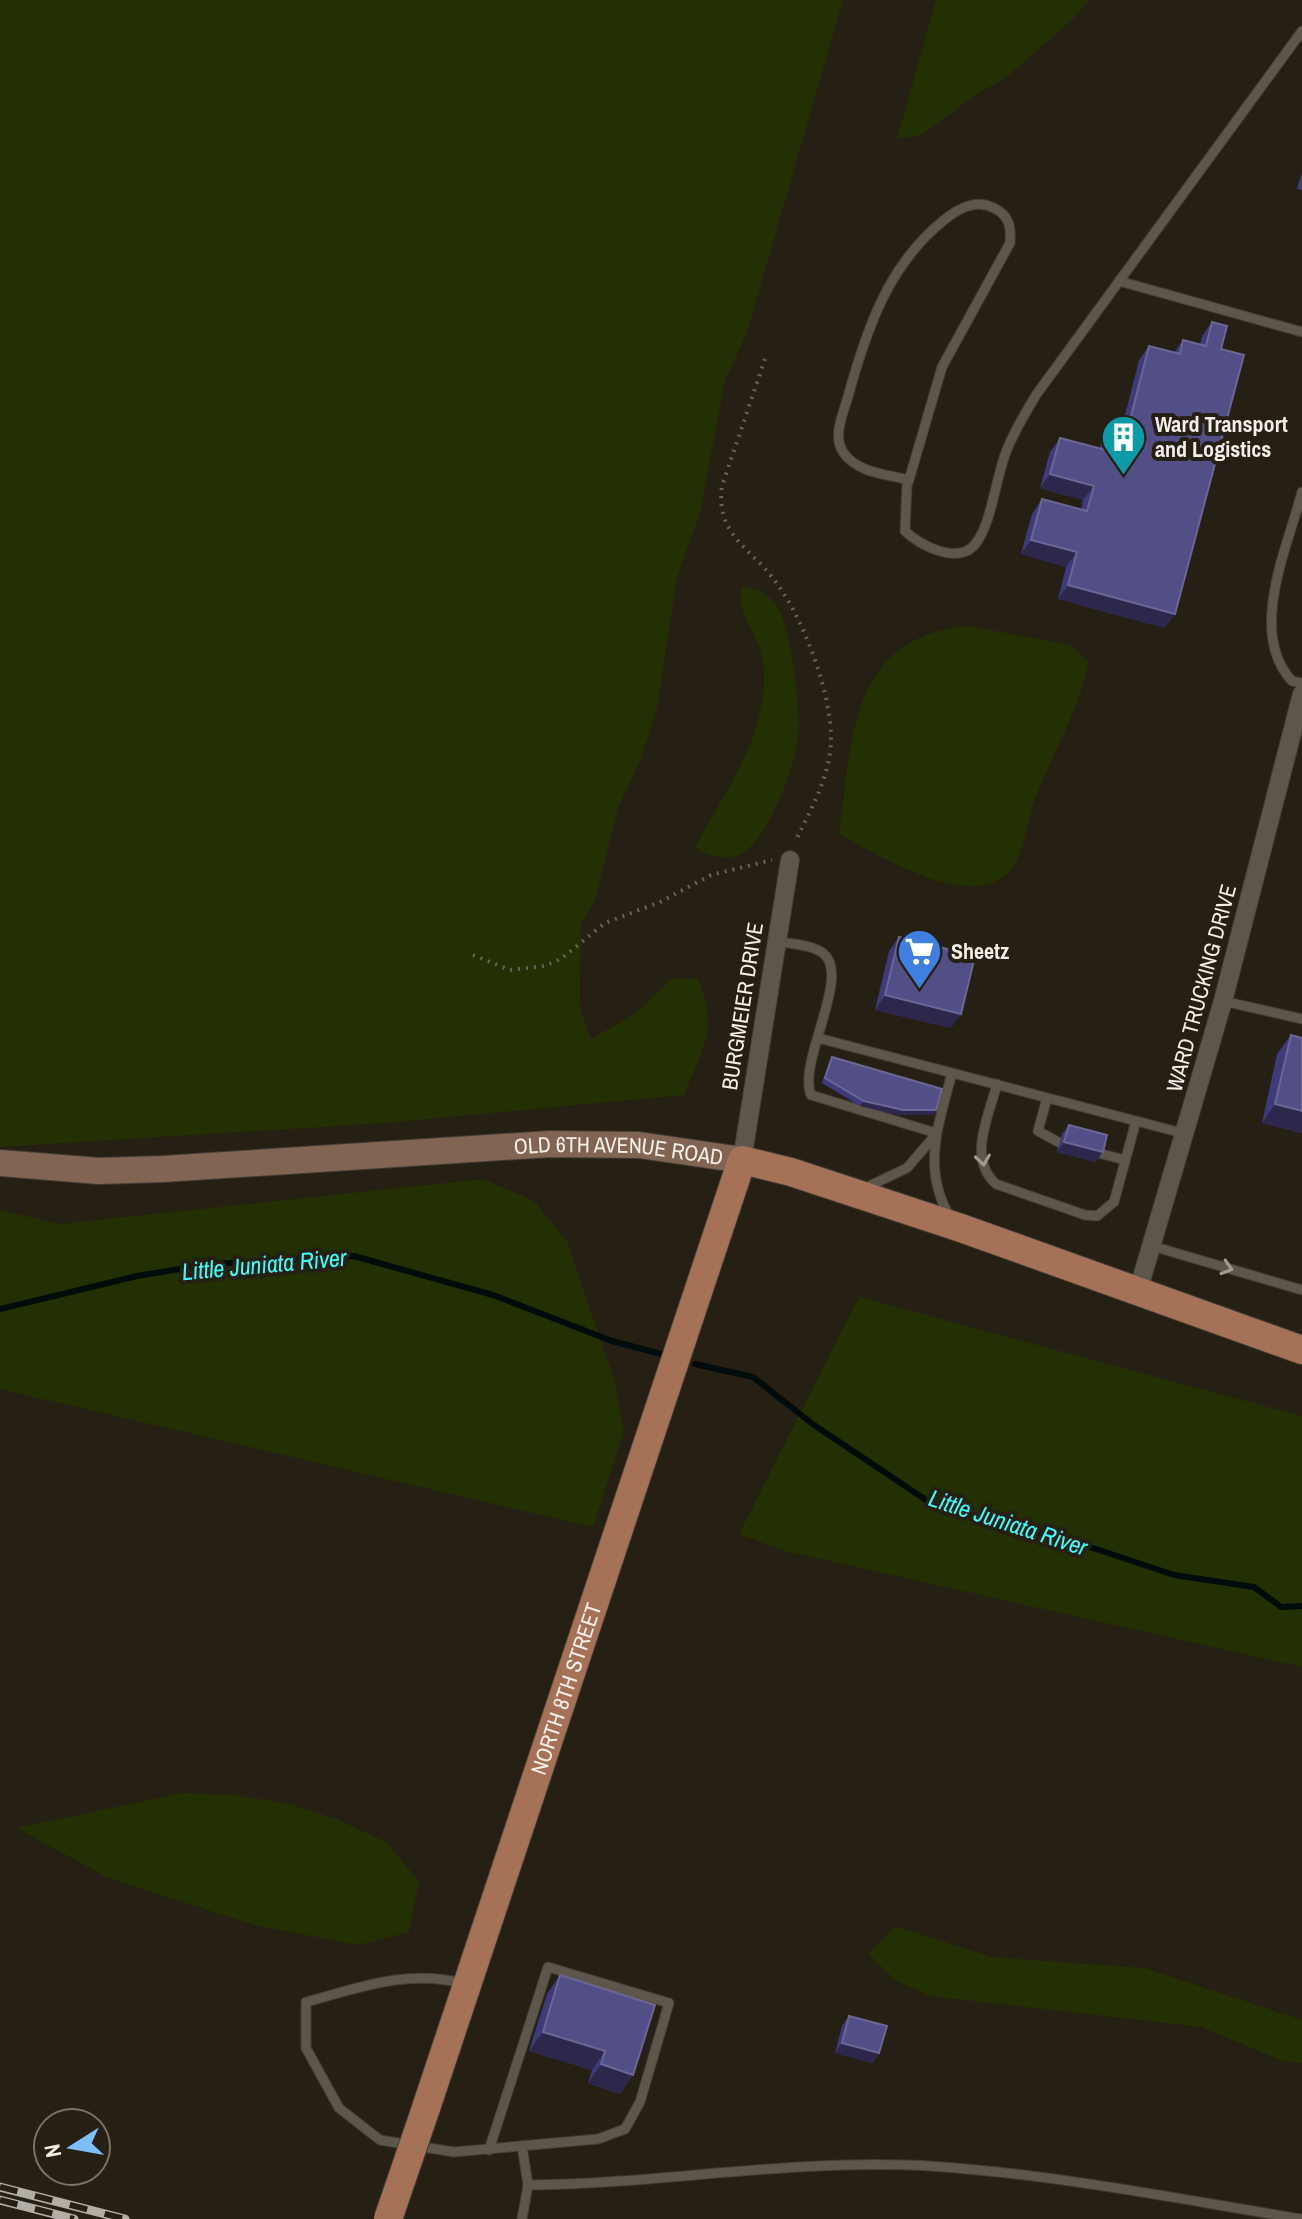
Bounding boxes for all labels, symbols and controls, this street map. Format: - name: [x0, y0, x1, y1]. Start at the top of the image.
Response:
- place label: Ward Transport and Logistics: [1155, 409, 1288, 464]
- building icon: Ward Transport and Logistics: [1100, 413, 1148, 476]
- street label: WARD TRUCKING DRIVE: [1159, 881, 1243, 1095]
- street label: BURGMEIER DRIVE: [714, 920, 770, 1092]
- supermarket icon: Sheetz: [896, 927, 944, 990]
- place label: Sheetz: [951, 936, 1009, 966]
- street label: OLD 6TH AVENUE ROAD: [513, 1129, 725, 1172]
- one-way arrow: [974, 1153, 991, 1166]
- water label: Little Juniata River: [180, 1241, 349, 1287]
- one-way arrow: [1220, 1259, 1233, 1275]
- water label: Little Juniata River: [925, 1481, 1093, 1563]
- street label: NORTH 8TH STREET: [523, 1599, 608, 1778]
- north arrow: [32, 2107, 112, 2187]
- text: N: [36, 2142, 68, 2160]

